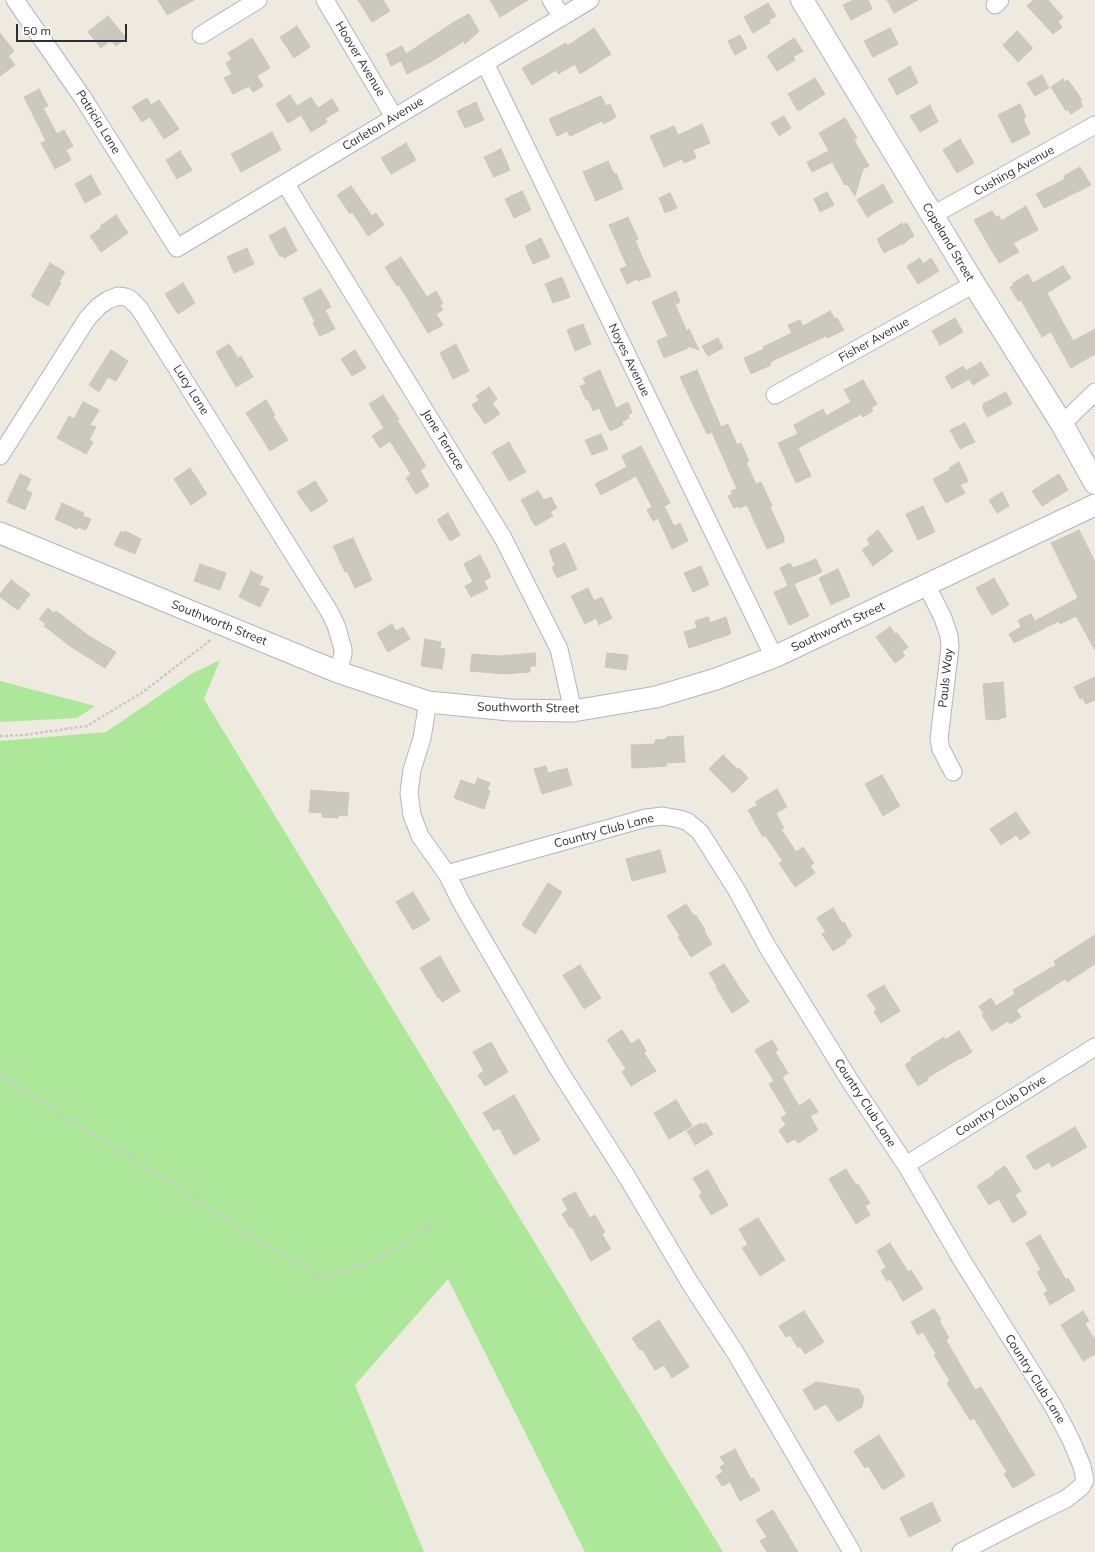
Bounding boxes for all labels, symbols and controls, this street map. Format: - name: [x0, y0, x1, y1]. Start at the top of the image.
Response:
- scale bar: [18, 16, 129, 42]
- street label: Hoover Avenue: [332, 19, 388, 99]
- text: 50 m: [23, 23, 51, 38]
- street label: Patricia Lane: [73, 87, 123, 157]
- street label: Carleton Avenue: [340, 94, 426, 154]
- street label: Cushing Avenue: [971, 143, 1057, 199]
- street label: Copeland Street: [919, 200, 977, 284]
- street label: Fisher Avenue: [836, 315, 912, 365]
- street label: Noyes Avenue: [605, 321, 653, 399]
- street label: Lucy Lane: [170, 362, 212, 418]
- street label: Jane Terrace: [419, 407, 467, 473]
- street label: Southworth Street: [169, 597, 269, 649]
- street label: Southworth Street: [789, 599, 887, 655]
- street label: Pauls Way: [936, 648, 956, 708]
- street label: Southworth Street: [477, 700, 579, 716]
- street label: Country Club Lane: [553, 811, 655, 851]
- street label: Country Club Lane: [831, 1056, 899, 1150]
- street label: Country Club Drive: [953, 1072, 1049, 1140]
- street label: Country Club Lane: [1002, 1332, 1068, 1426]

